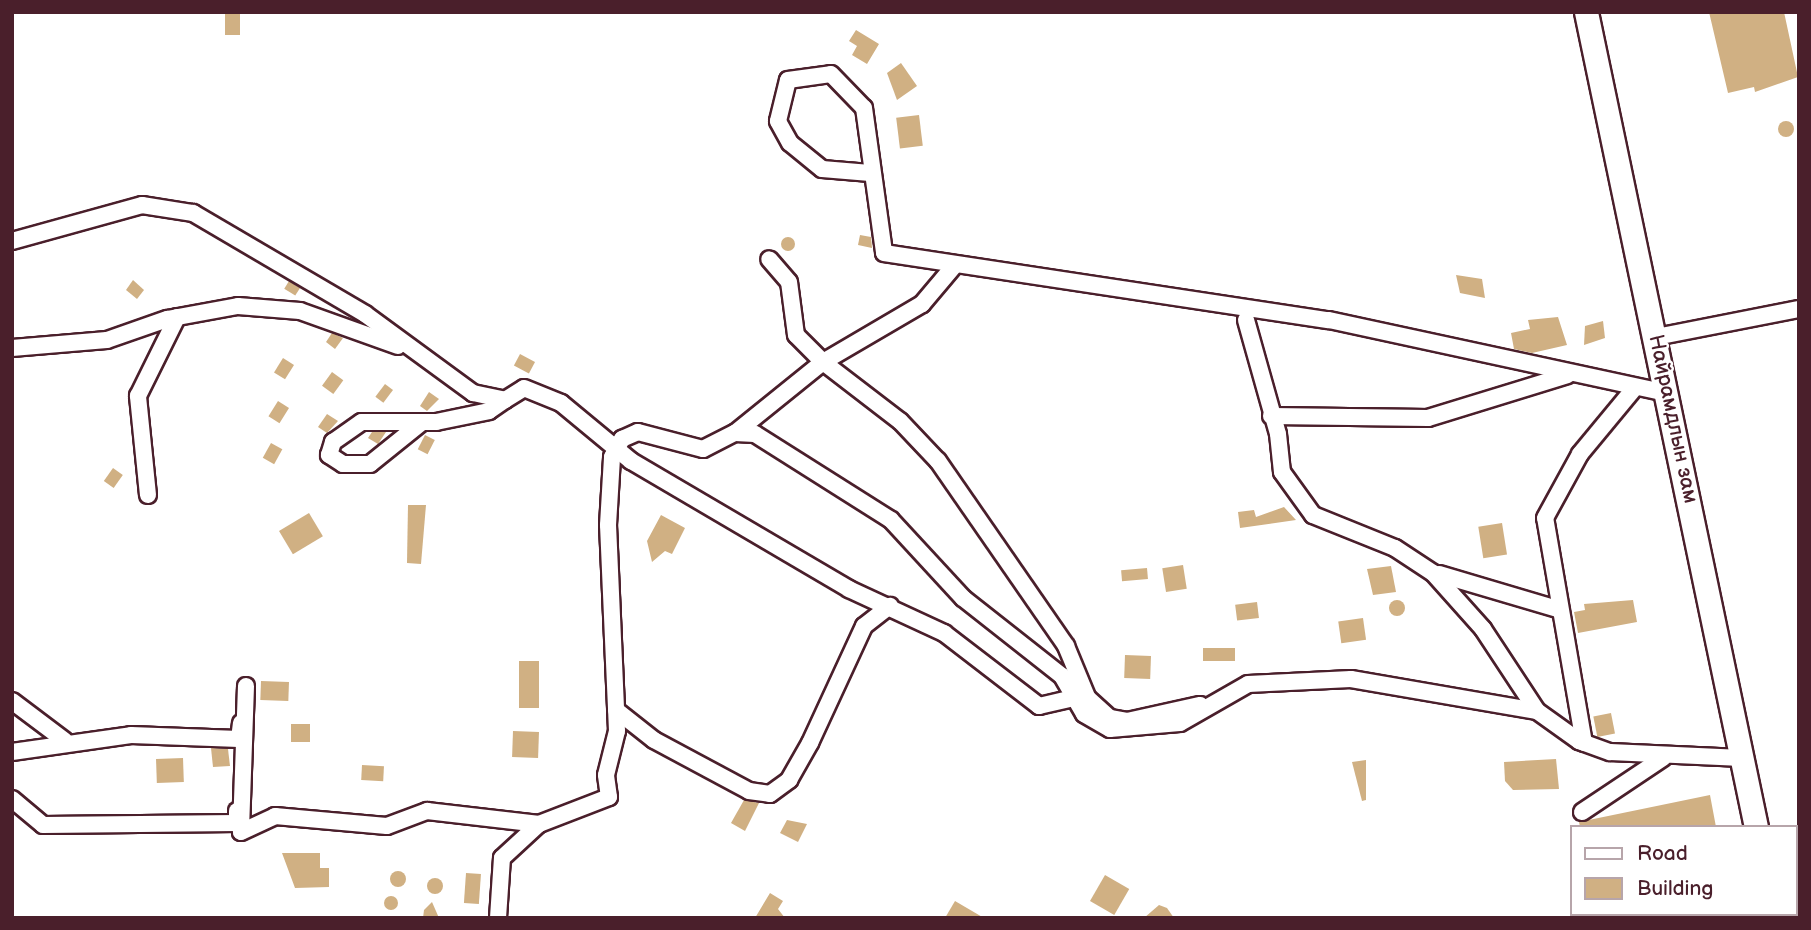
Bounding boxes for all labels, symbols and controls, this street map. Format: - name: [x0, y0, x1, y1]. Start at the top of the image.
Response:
- street label: Найрамдлын зам: [1643, 332, 1703, 506]
- legend: [1570, 825, 1797, 916]
- text: Road: [1637, 841, 1688, 866]
- text: Building: [1637, 876, 1713, 901]

